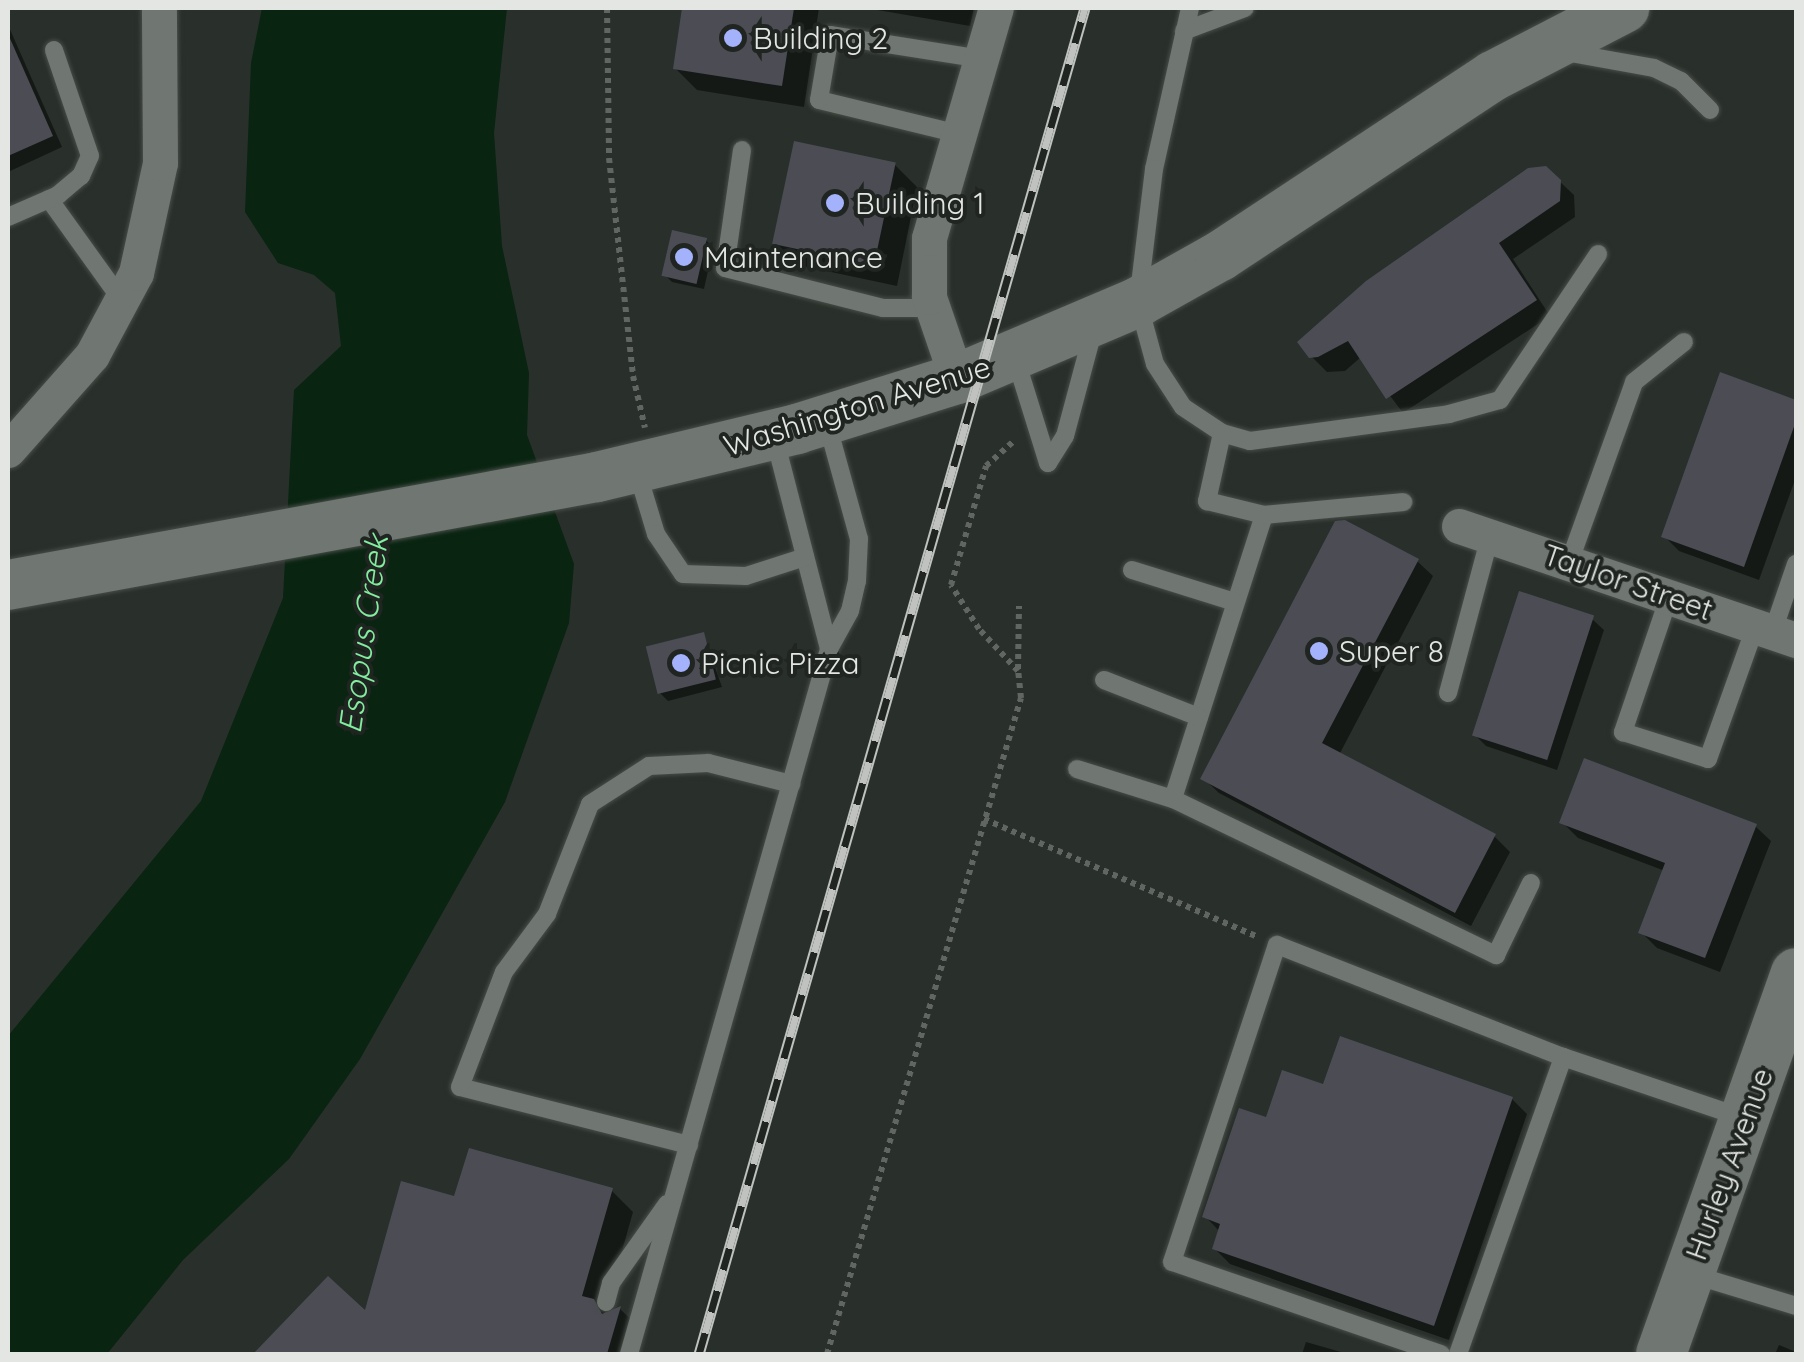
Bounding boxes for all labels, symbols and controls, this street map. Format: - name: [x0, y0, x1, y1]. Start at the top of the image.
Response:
- place label: Building 2: [753, 20, 888, 56]
- marker: Building 2: [722, 27, 744, 49]
- place label: Building 1: [855, 185, 985, 221]
- marker: Building 1: [824, 192, 846, 214]
- place label: Maintenance: [704, 239, 883, 275]
- marker: Maintenance: [673, 246, 695, 268]
- street label: Washington Avenue: [719, 348, 995, 464]
- water label: Esopus Creek: [330, 532, 396, 736]
- street label: Taylor Street: [1539, 536, 1717, 628]
- place label: Super 8: [1339, 633, 1444, 669]
- marker: Super 8: [1308, 640, 1330, 662]
- place label: Picnic Pizza: [701, 645, 860, 681]
- marker: Picnic Pizza: [670, 652, 692, 674]
- street label: Hurley Avenue: [1678, 1063, 1780, 1265]

